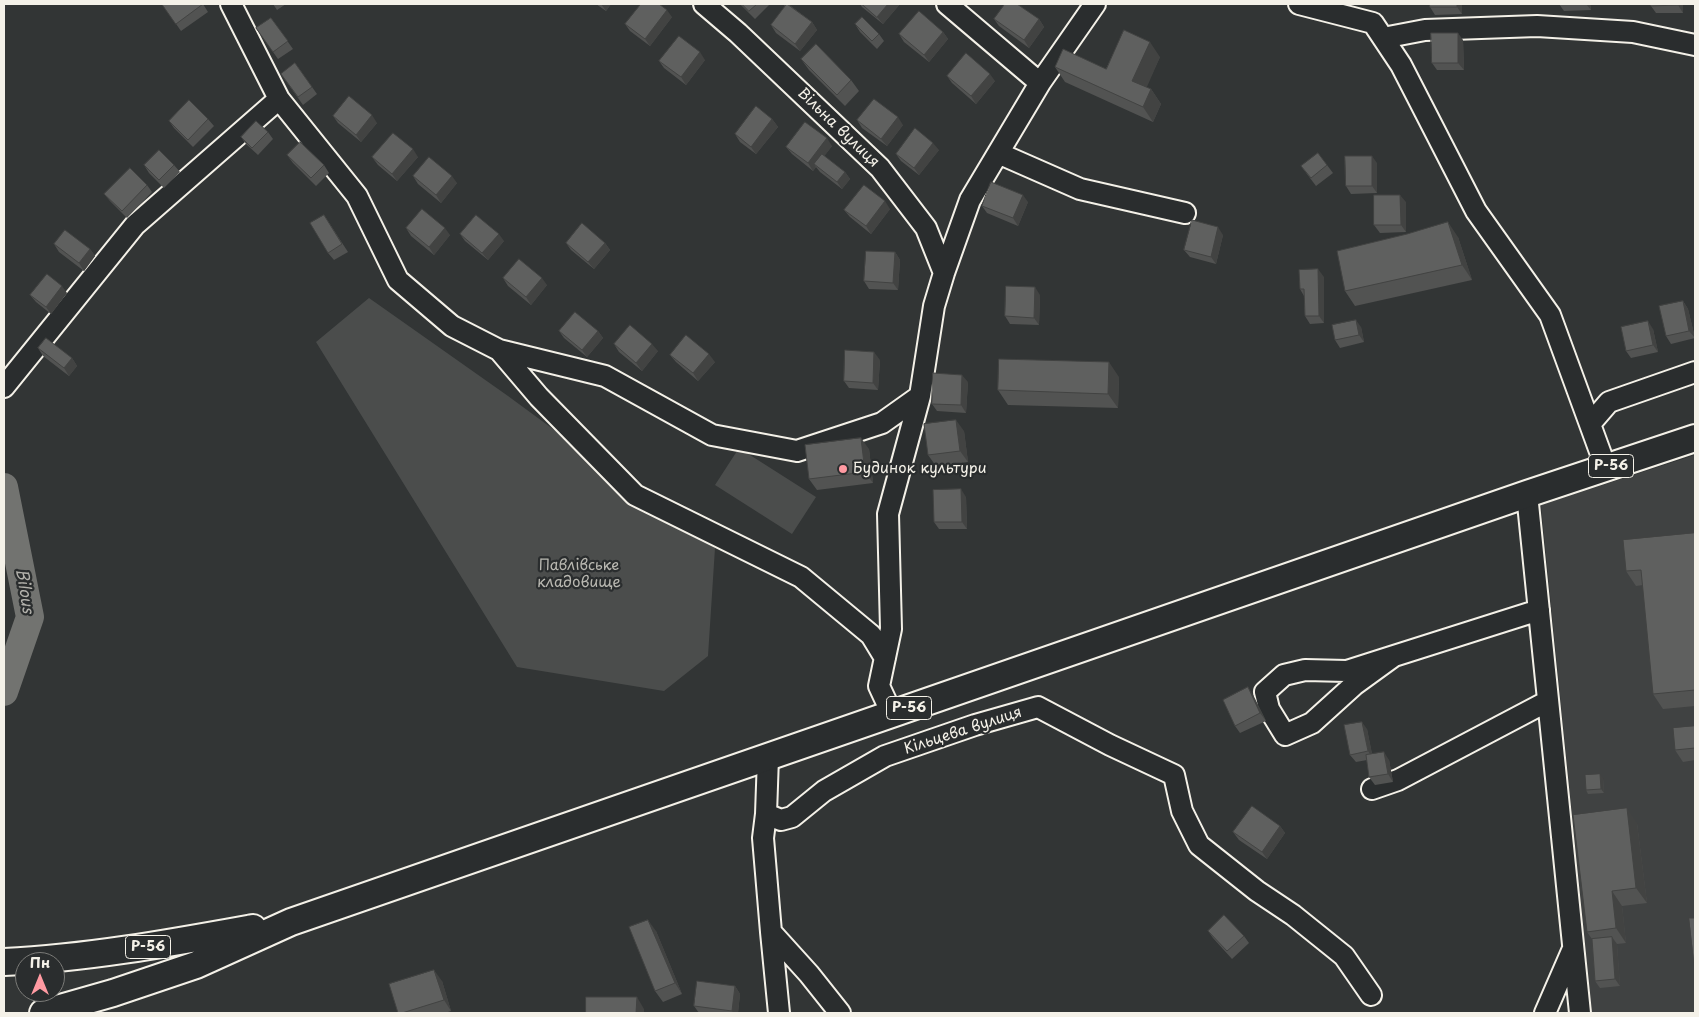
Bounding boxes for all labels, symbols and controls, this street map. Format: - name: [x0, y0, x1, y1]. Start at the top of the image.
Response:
- street label: Вільна вулиця: [793, 85, 883, 171]
- road number: Р-56: [1588, 454, 1634, 478]
- place label: Будинок культури: [853, 460, 987, 478]
- marker: Будинок культури: [837, 463, 849, 475]
- park label: Павлівське кладовище: [537, 557, 621, 592]
- water label: Bilous: [11, 567, 37, 615]
- road number: Р-56: [886, 696, 932, 720]
- street label: Кільцева вулиця: [902, 703, 1024, 759]
- road number: Р-56: [126, 936, 170, 959]
- north arrow: [15, 952, 65, 1002]
- text: Пн: [30, 952, 50, 973]

